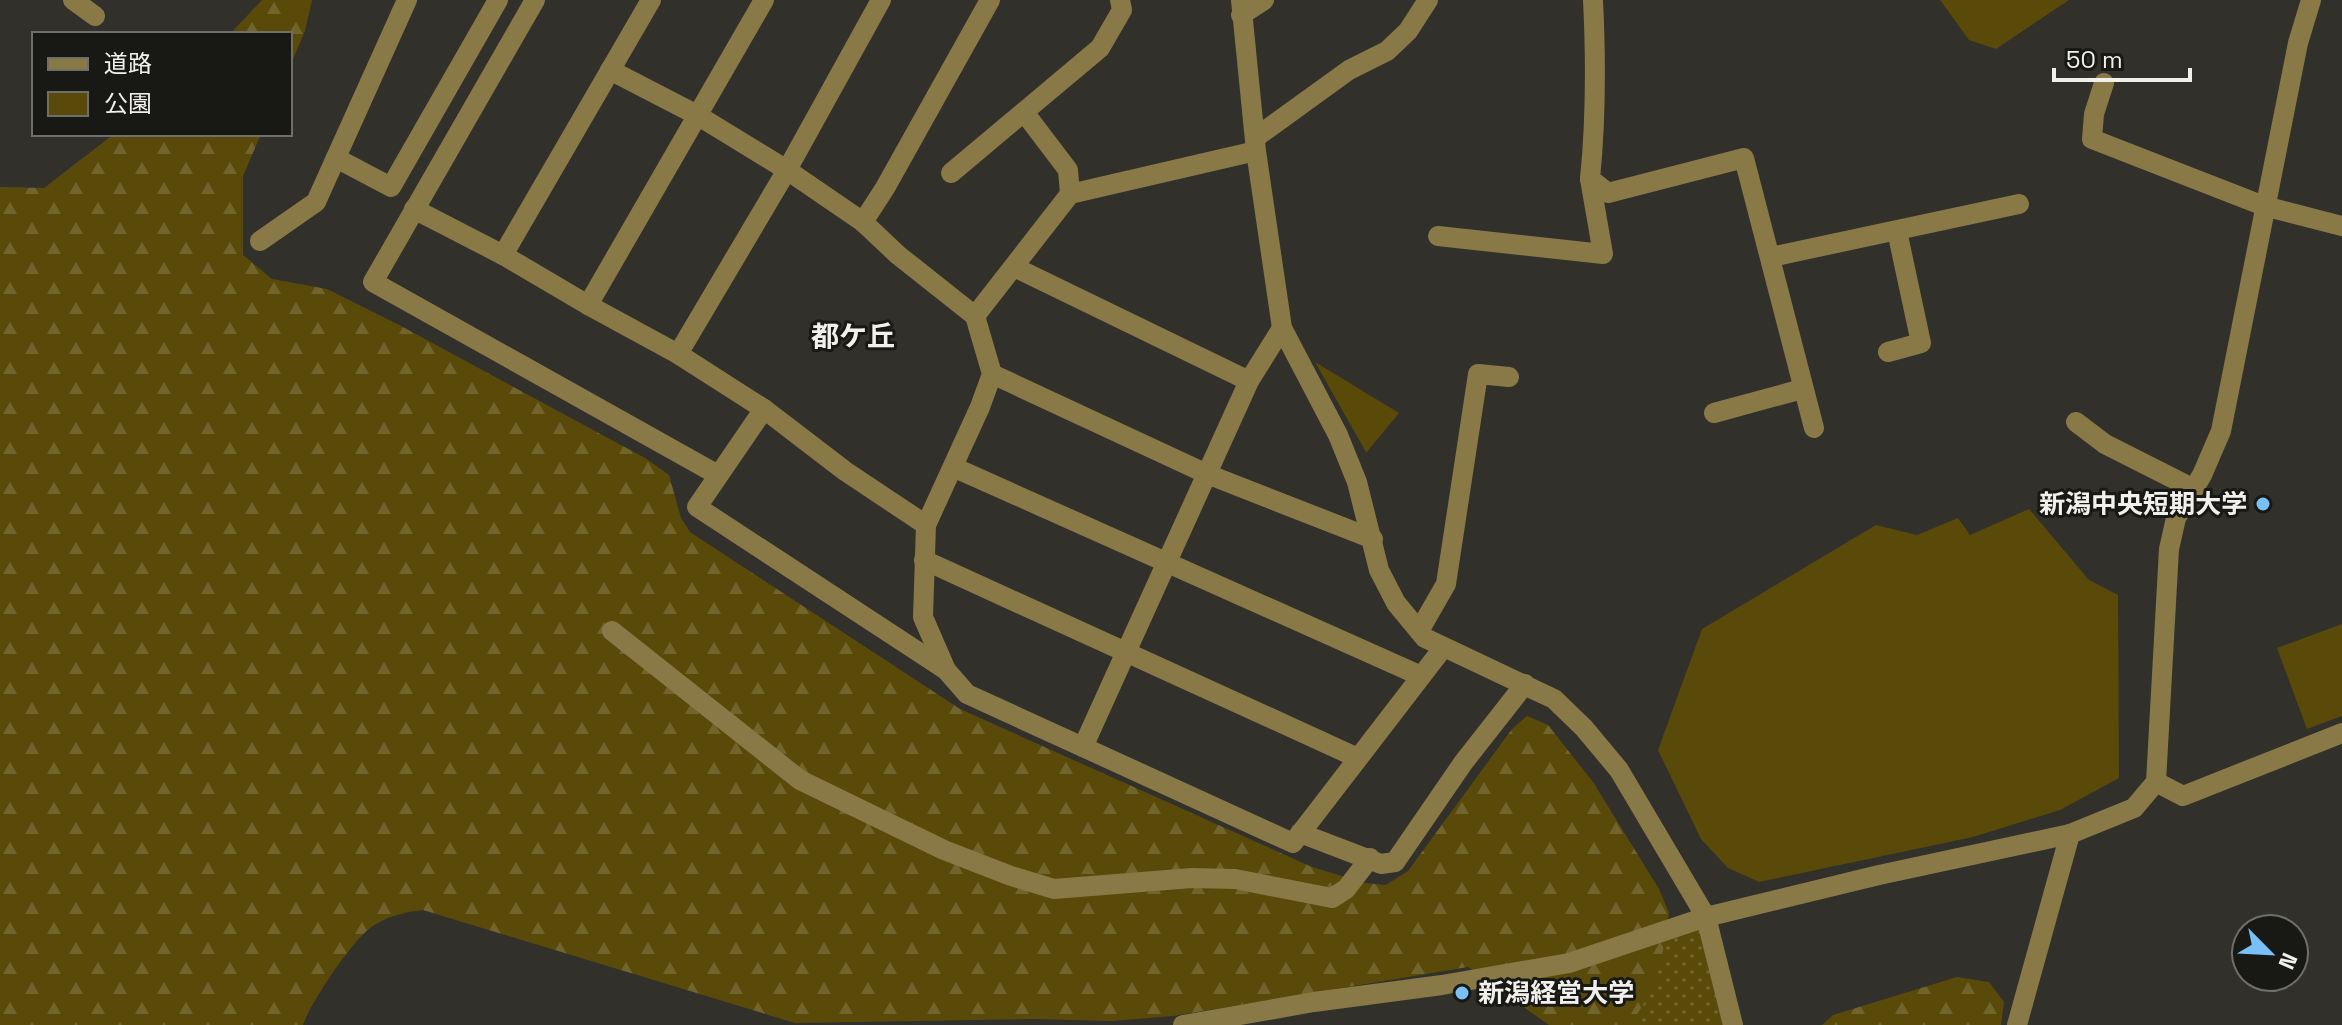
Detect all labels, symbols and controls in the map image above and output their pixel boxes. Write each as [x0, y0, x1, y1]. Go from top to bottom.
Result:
legend [32, 32, 292, 136]
scale bar [2054, 32, 2190, 82]
text: 50 m [2066, 44, 2123, 75]
text: 道路 [104, 48, 152, 79]
text: 公園 [104, 88, 152, 119]
district label: 都ケ丘 [811, 318, 895, 354]
place label: 新潟中央短期大学 [2039, 487, 2247, 521]
marker: 新潟中央短期大学 [2254, 495, 2272, 513]
north arrow [2230, 913, 2310, 993]
text: N [2272, 949, 2304, 974]
place label: 新潟経営大学 [1478, 976, 1634, 1010]
marker: 新潟経営大学 [1453, 984, 1471, 1002]

